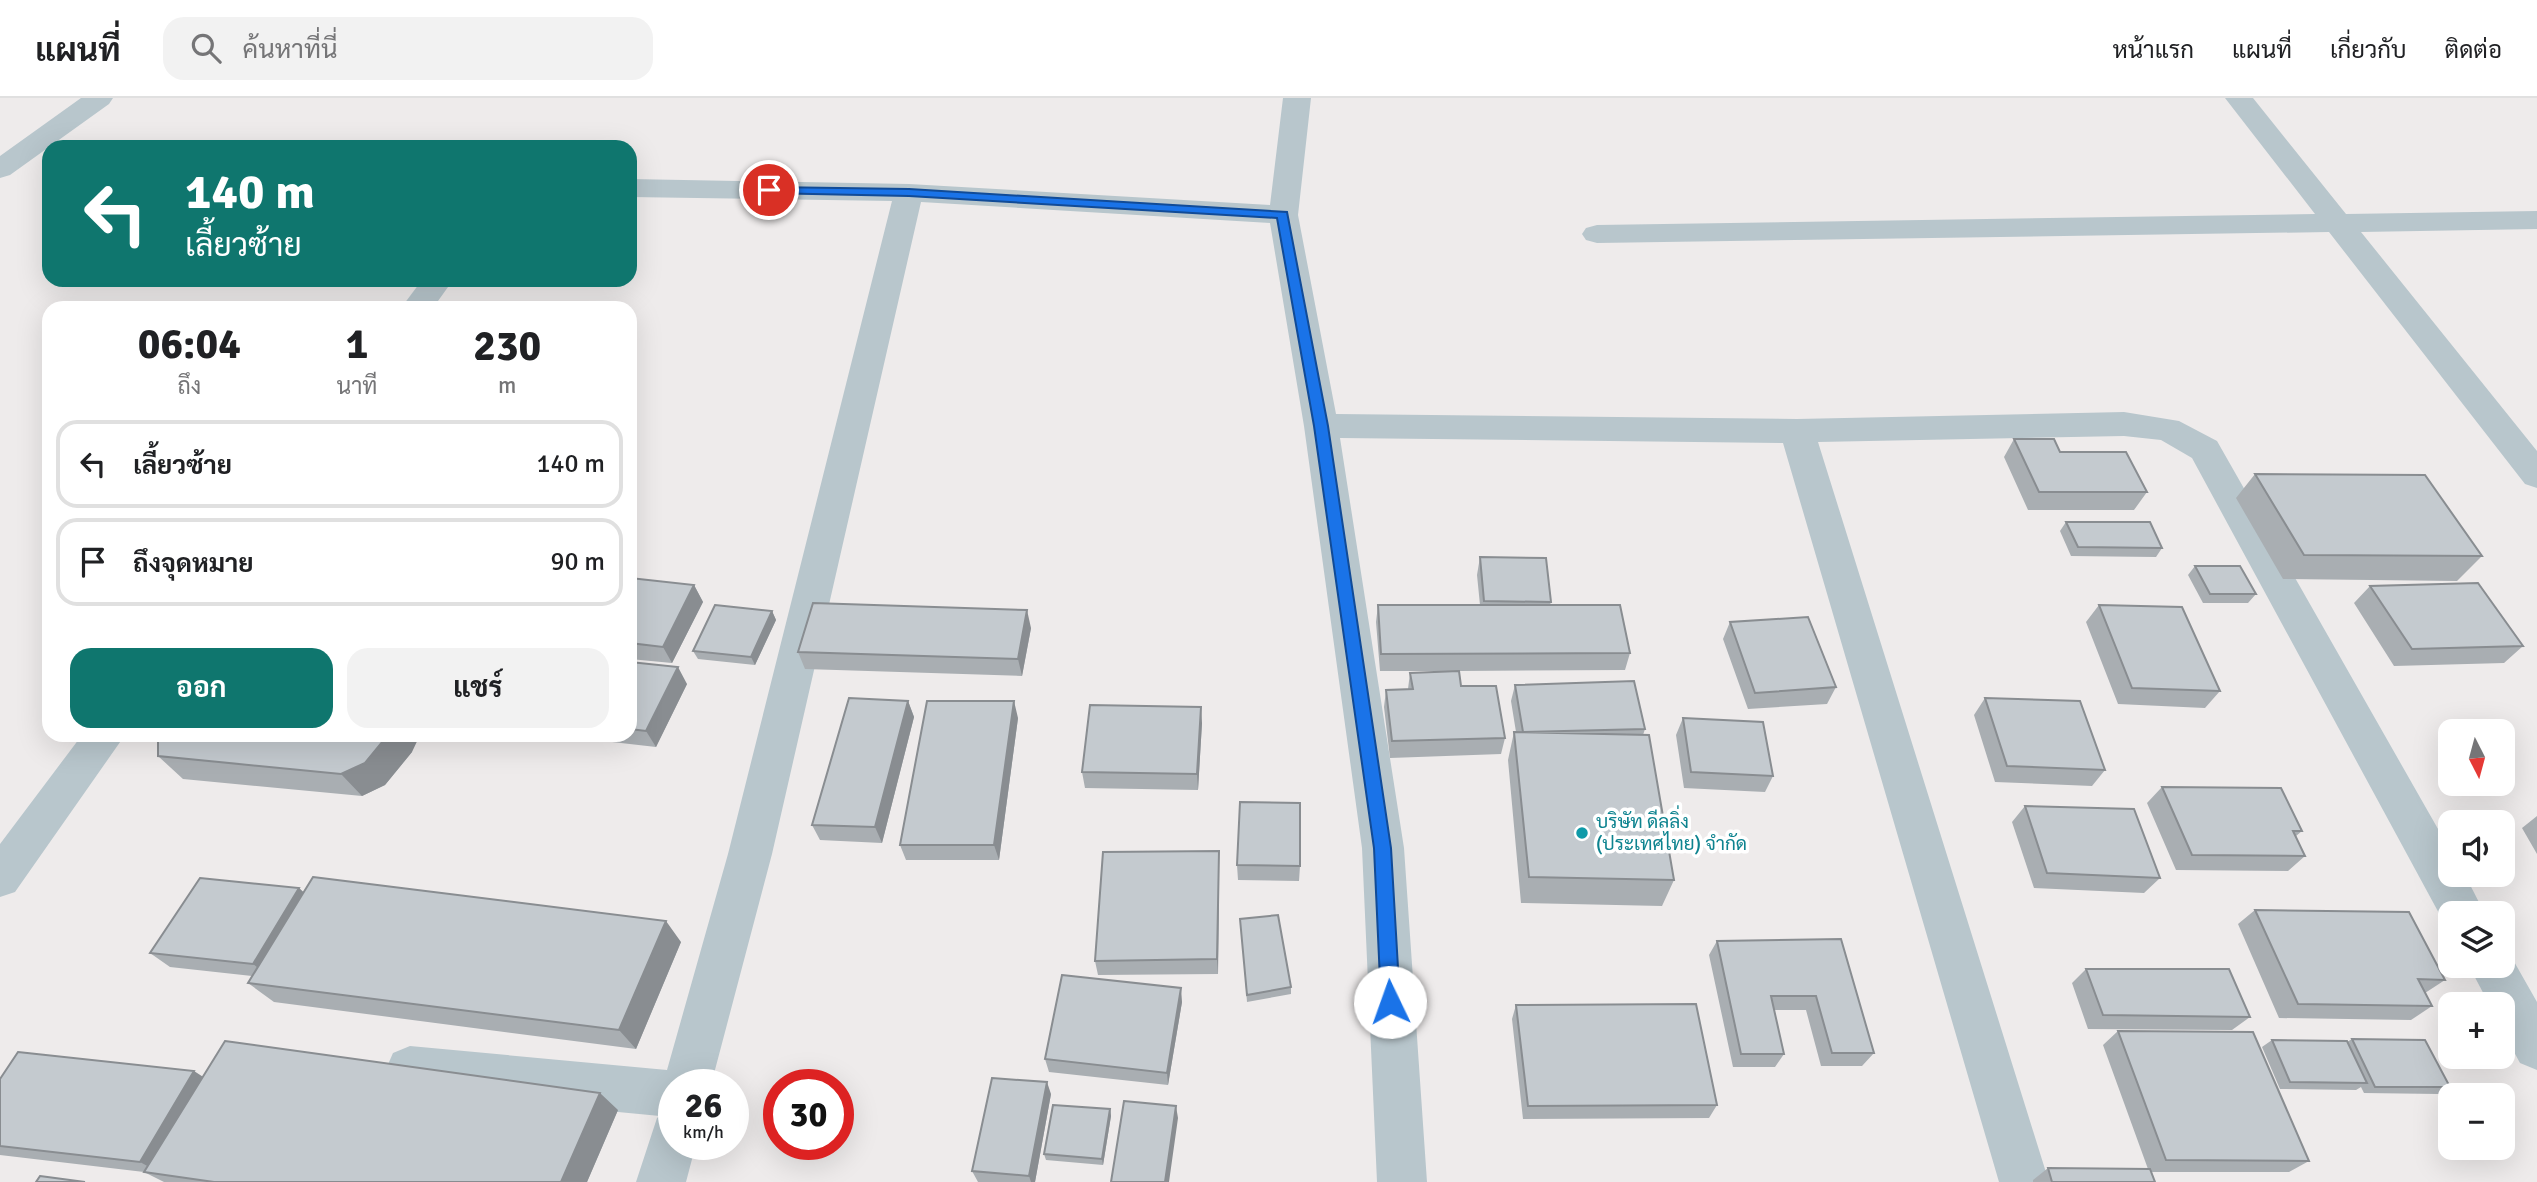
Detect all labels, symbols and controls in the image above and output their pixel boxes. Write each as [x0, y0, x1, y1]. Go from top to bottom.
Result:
search box [163, 17, 653, 80]
icon: search [187, 29, 225, 67]
text: แผนที่ [35, 30, 121, 71]
text: ค้นหาที่นี่ [243, 34, 338, 66]
text: หน้าแรก [2113, 35, 2194, 65]
text: แผนที่ [2232, 35, 2292, 65]
text: เกี่ยวกับ [2330, 35, 2407, 65]
text: ติดต่อ [2445, 35, 2502, 65]
pin [739, 160, 799, 220]
text: 140 m [185, 162, 315, 222]
icon: left [70, 168, 161, 259]
icon: arrive [750, 171, 788, 209]
text: เลี้ยวซ้าย [185, 226, 302, 265]
text: 06:04 [138, 319, 241, 370]
text: 1 [346, 319, 368, 370]
text: 230 [473, 321, 541, 372]
text: m [498, 371, 516, 400]
text: ถึง [177, 372, 201, 401]
text: นาที [337, 372, 377, 401]
icon: left [74, 445, 112, 483]
text: 140 m [536, 448, 605, 480]
text: เลี้ยวซ้าย [133, 450, 232, 482]
icon: arrive [74, 543, 112, 581]
text: 90 m [550, 546, 605, 578]
text: ถึงจุดหมาย [133, 548, 254, 580]
button: ออก [70, 648, 333, 728]
button: แชร์ [347, 648, 609, 728]
north arrow [2438, 719, 2515, 796]
map controls [2438, 719, 2515, 1160]
place label: บริษัท ดีลลิ่ง (ประเทศไทย) จำกัด [1596, 805, 1747, 856]
button: sound [2438, 810, 2515, 887]
marker: บริษัท ดีลลิ่ง (ประเทศไทย) จำกัด [1574, 825, 1590, 841]
button: layers [2438, 901, 2515, 978]
position arrow [1353, 965, 1427, 1039]
button: + [2438, 992, 2515, 1069]
speed limit sign: 30 [763, 1069, 854, 1160]
button: − [2438, 1083, 2515, 1160]
text: 26 [685, 1084, 722, 1127]
text: km/h [683, 1121, 724, 1143]

